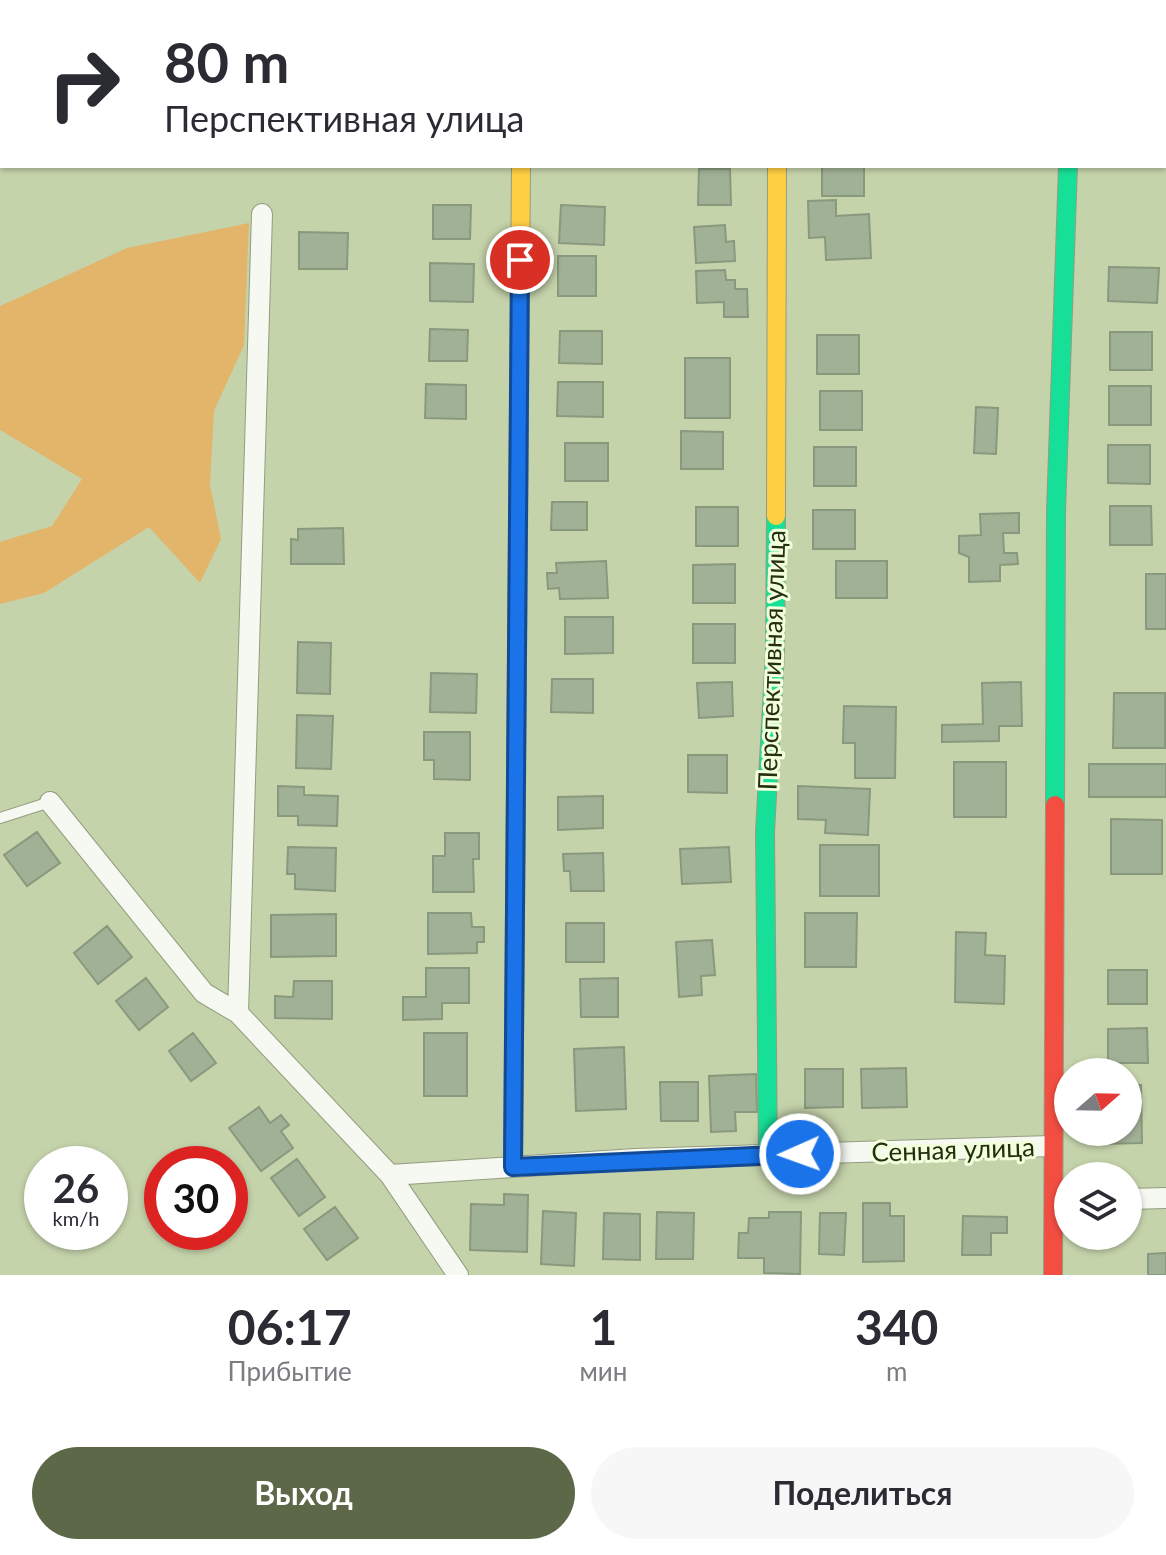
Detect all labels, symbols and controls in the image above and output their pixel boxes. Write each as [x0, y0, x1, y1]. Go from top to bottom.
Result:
text: 80 m [164, 28, 289, 95]
icon: right [32, 32, 136, 136]
text: Перспективная улица [164, 96, 524, 140]
pin [486, 226, 554, 294]
icon: arrive [498, 238, 542, 282]
street label: Перспективная улица [750, 529, 792, 791]
north arrow [1054, 1058, 1142, 1146]
map controls [1054, 1058, 1142, 1250]
position arrow [758, 1112, 842, 1196]
street label: Сенная улица [871, 1130, 1035, 1168]
speed limit sign: 30 [144, 1146, 248, 1250]
button: layers [1054, 1162, 1142, 1250]
text: 26 [53, 1164, 99, 1212]
text: km/h [53, 1206, 99, 1230]
text: 06:17 [228, 1298, 352, 1355]
text: 1 [589, 1298, 617, 1355]
text: 340 [855, 1298, 938, 1355]
text: Прибытие [228, 1355, 352, 1387]
text: мин [579, 1355, 627, 1387]
text: m [886, 1355, 907, 1387]
button: Выход [32, 1447, 575, 1539]
button: Поделиться [591, 1447, 1134, 1539]

